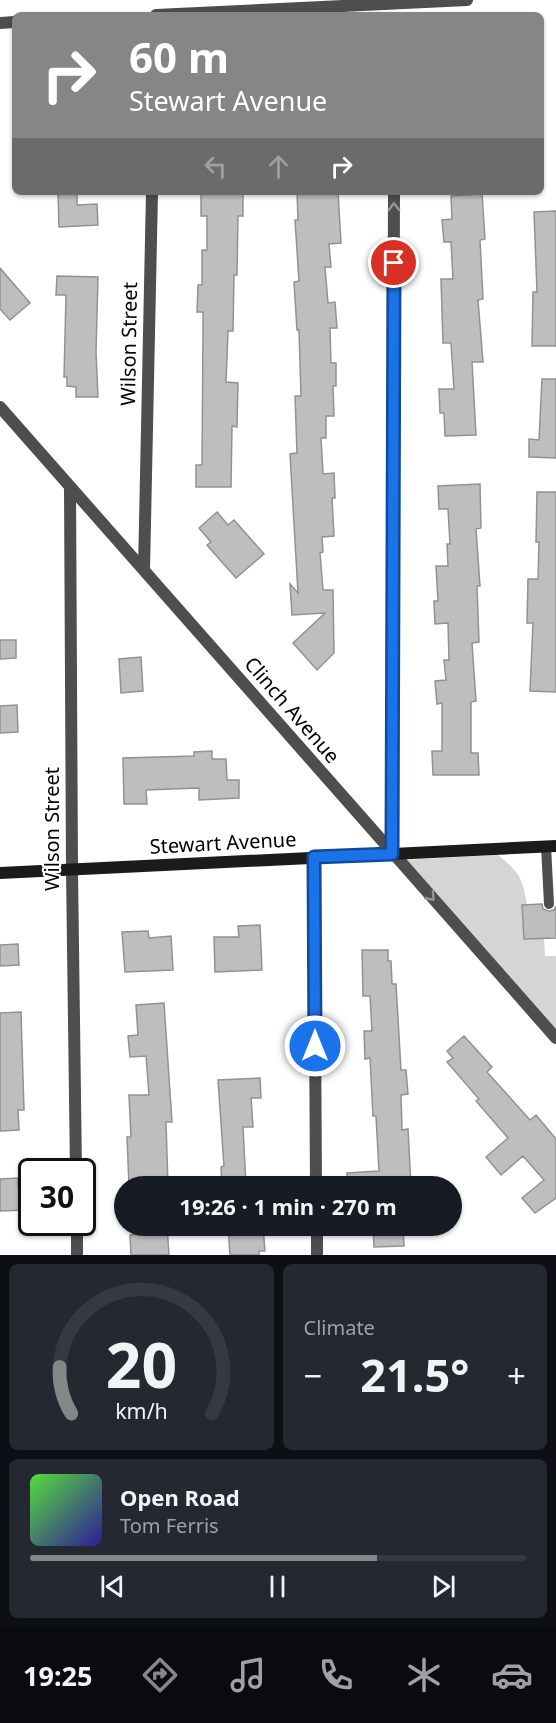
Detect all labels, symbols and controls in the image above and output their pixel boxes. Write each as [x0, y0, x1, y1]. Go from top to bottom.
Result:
text: 60 m [129, 28, 229, 85]
icon: right [30, 36, 108, 114]
text: Stewart Avenue [129, 82, 327, 119]
icon: left [199, 150, 232, 183]
icon: ahead [262, 150, 295, 183]
icon: right [325, 150, 358, 183]
one-way arrow [388, 203, 400, 212]
pin [368, 237, 419, 288]
icon: arrive [377, 246, 410, 279]
street label: Wilson Street [114, 282, 143, 406]
street label: Clinch Avenue [239, 651, 346, 769]
street label: Wilson Street [38, 767, 65, 891]
street label: Stewart Avenue [149, 825, 297, 860]
one-way arrow [424, 891, 435, 901]
position arrow [283, 1014, 347, 1078]
speed limit sign: 30 [18, 1158, 96, 1236]
text: 19:26 · 1 min · 270 m [179, 1191, 397, 1221]
text: Climate [304, 1314, 375, 1341]
text: 20 [106, 1321, 177, 1406]
text: 21.5° [360, 1344, 469, 1405]
text: − [304, 1353, 322, 1398]
text: + [507, 1353, 526, 1398]
text: km/h [115, 1396, 168, 1425]
text: Open Road [120, 1482, 240, 1512]
text: Tom Ferris [120, 1512, 219, 1539]
icon: previous [96, 1570, 129, 1603]
icon: pause [261, 1570, 294, 1603]
icon: next [427, 1570, 460, 1603]
icon: directions [139, 1654, 181, 1696]
icon: music [227, 1654, 269, 1696]
icon: phone [315, 1654, 357, 1696]
icon: climate [403, 1654, 445, 1696]
icon: car [491, 1654, 533, 1696]
text: 19:25 [23, 1657, 92, 1694]

